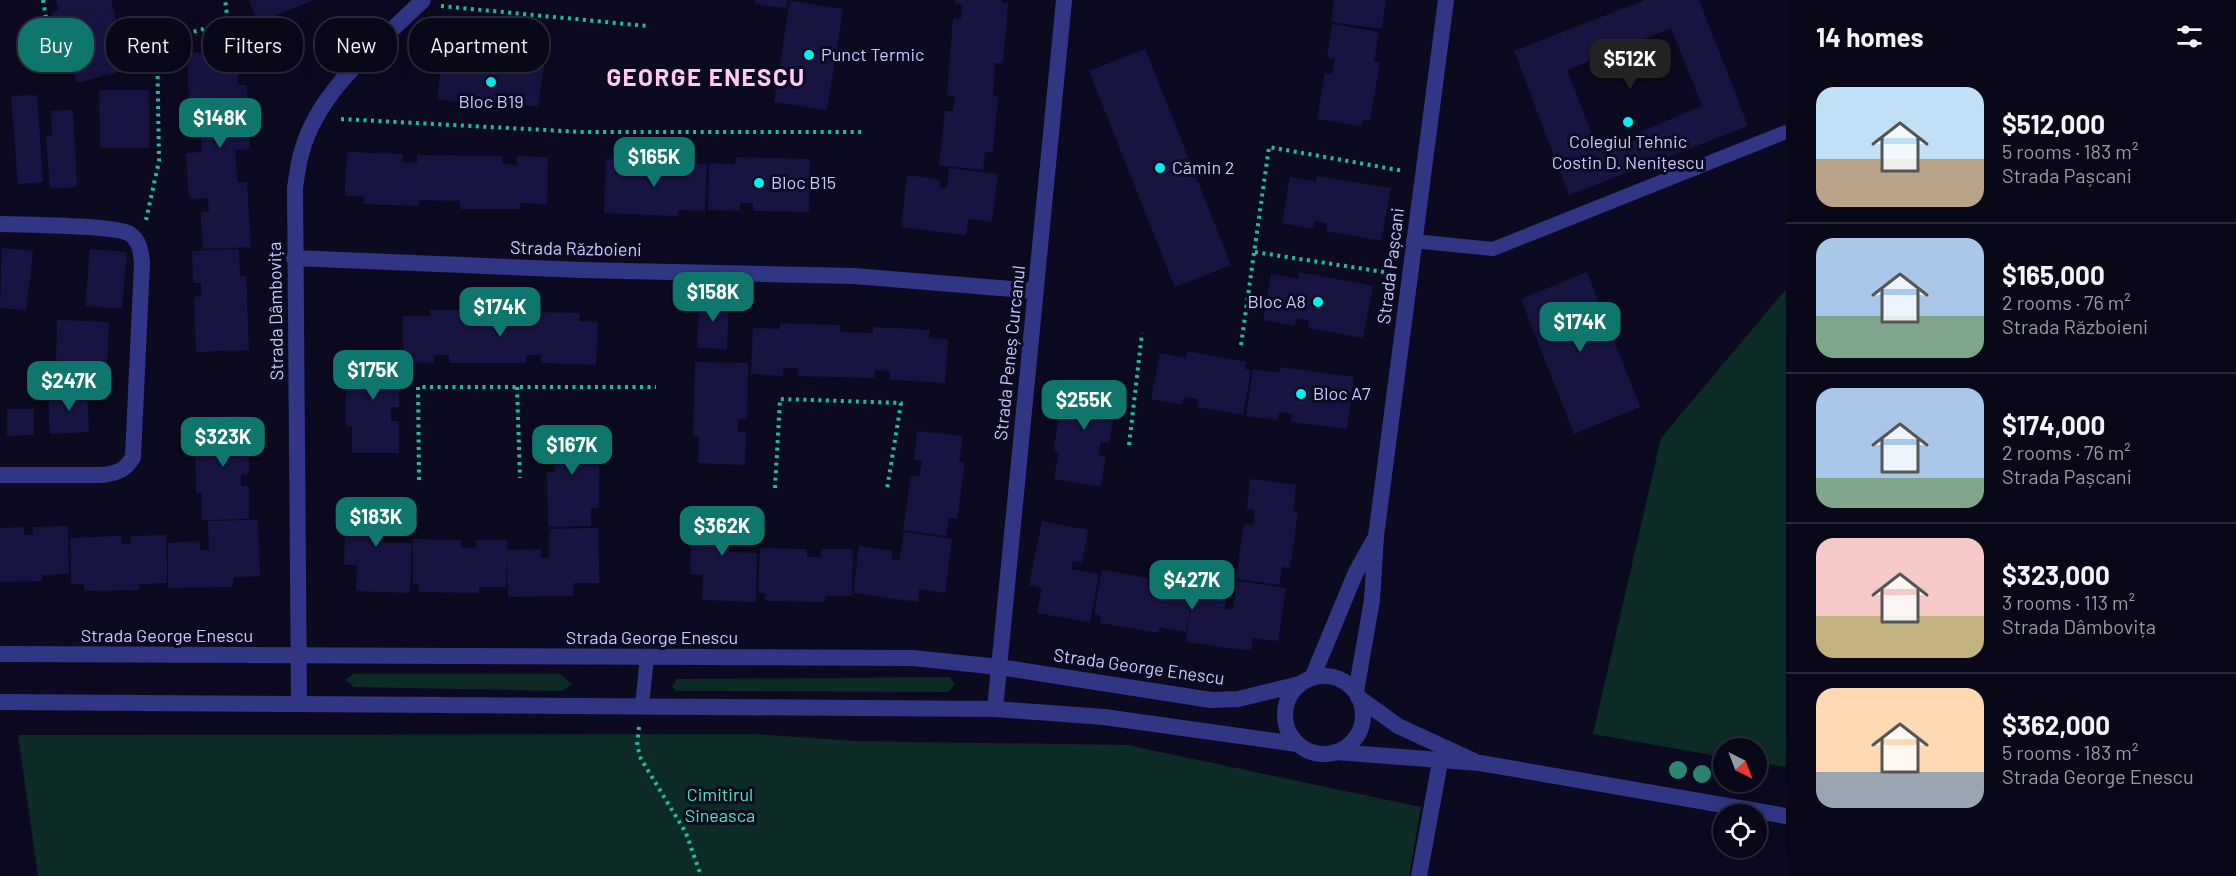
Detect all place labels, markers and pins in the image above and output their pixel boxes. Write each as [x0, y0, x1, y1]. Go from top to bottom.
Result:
pin: $512K [1588, 39, 1672, 90]
place label: Punct Termic [821, 43, 924, 65]
marker: Punct Termic [802, 48, 816, 62]
marker: Bloc B19 [484, 75, 498, 89]
place label: Bloc B19 [458, 90, 524, 112]
pin: $148K [178, 98, 262, 149]
marker: Colegiul Tehnic Costin D. Nenițescu [1621, 115, 1635, 129]
place label: Colegiul Tehnic Costin D. Nenițescu [1552, 130, 1704, 173]
pin: $165K [612, 137, 696, 188]
place label: Cămin 2 [1172, 156, 1234, 178]
marker: Cămin 2 [1153, 161, 1167, 175]
place label: Bloc B15 [771, 171, 836, 193]
marker: Bloc B15 [752, 176, 766, 190]
pin: $158K [671, 272, 755, 323]
pin: $174K [458, 287, 542, 338]
place label: Bloc A8 [1248, 290, 1306, 312]
marker: Bloc A8 [1311, 295, 1325, 309]
pin: $174K [1538, 302, 1622, 353]
pin: $175K [331, 350, 415, 401]
pin: $247K [27, 361, 111, 412]
pin: $255K [1042, 380, 1126, 431]
place label: Bloc A7 [1313, 382, 1371, 404]
marker: Bloc A7 [1294, 387, 1308, 401]
pin: $323K [181, 417, 265, 468]
pin: $167K [530, 425, 614, 476]
pin: $183K [334, 497, 418, 548]
pin: $362K [680, 506, 764, 557]
pin: $427K [1150, 560, 1234, 611]

